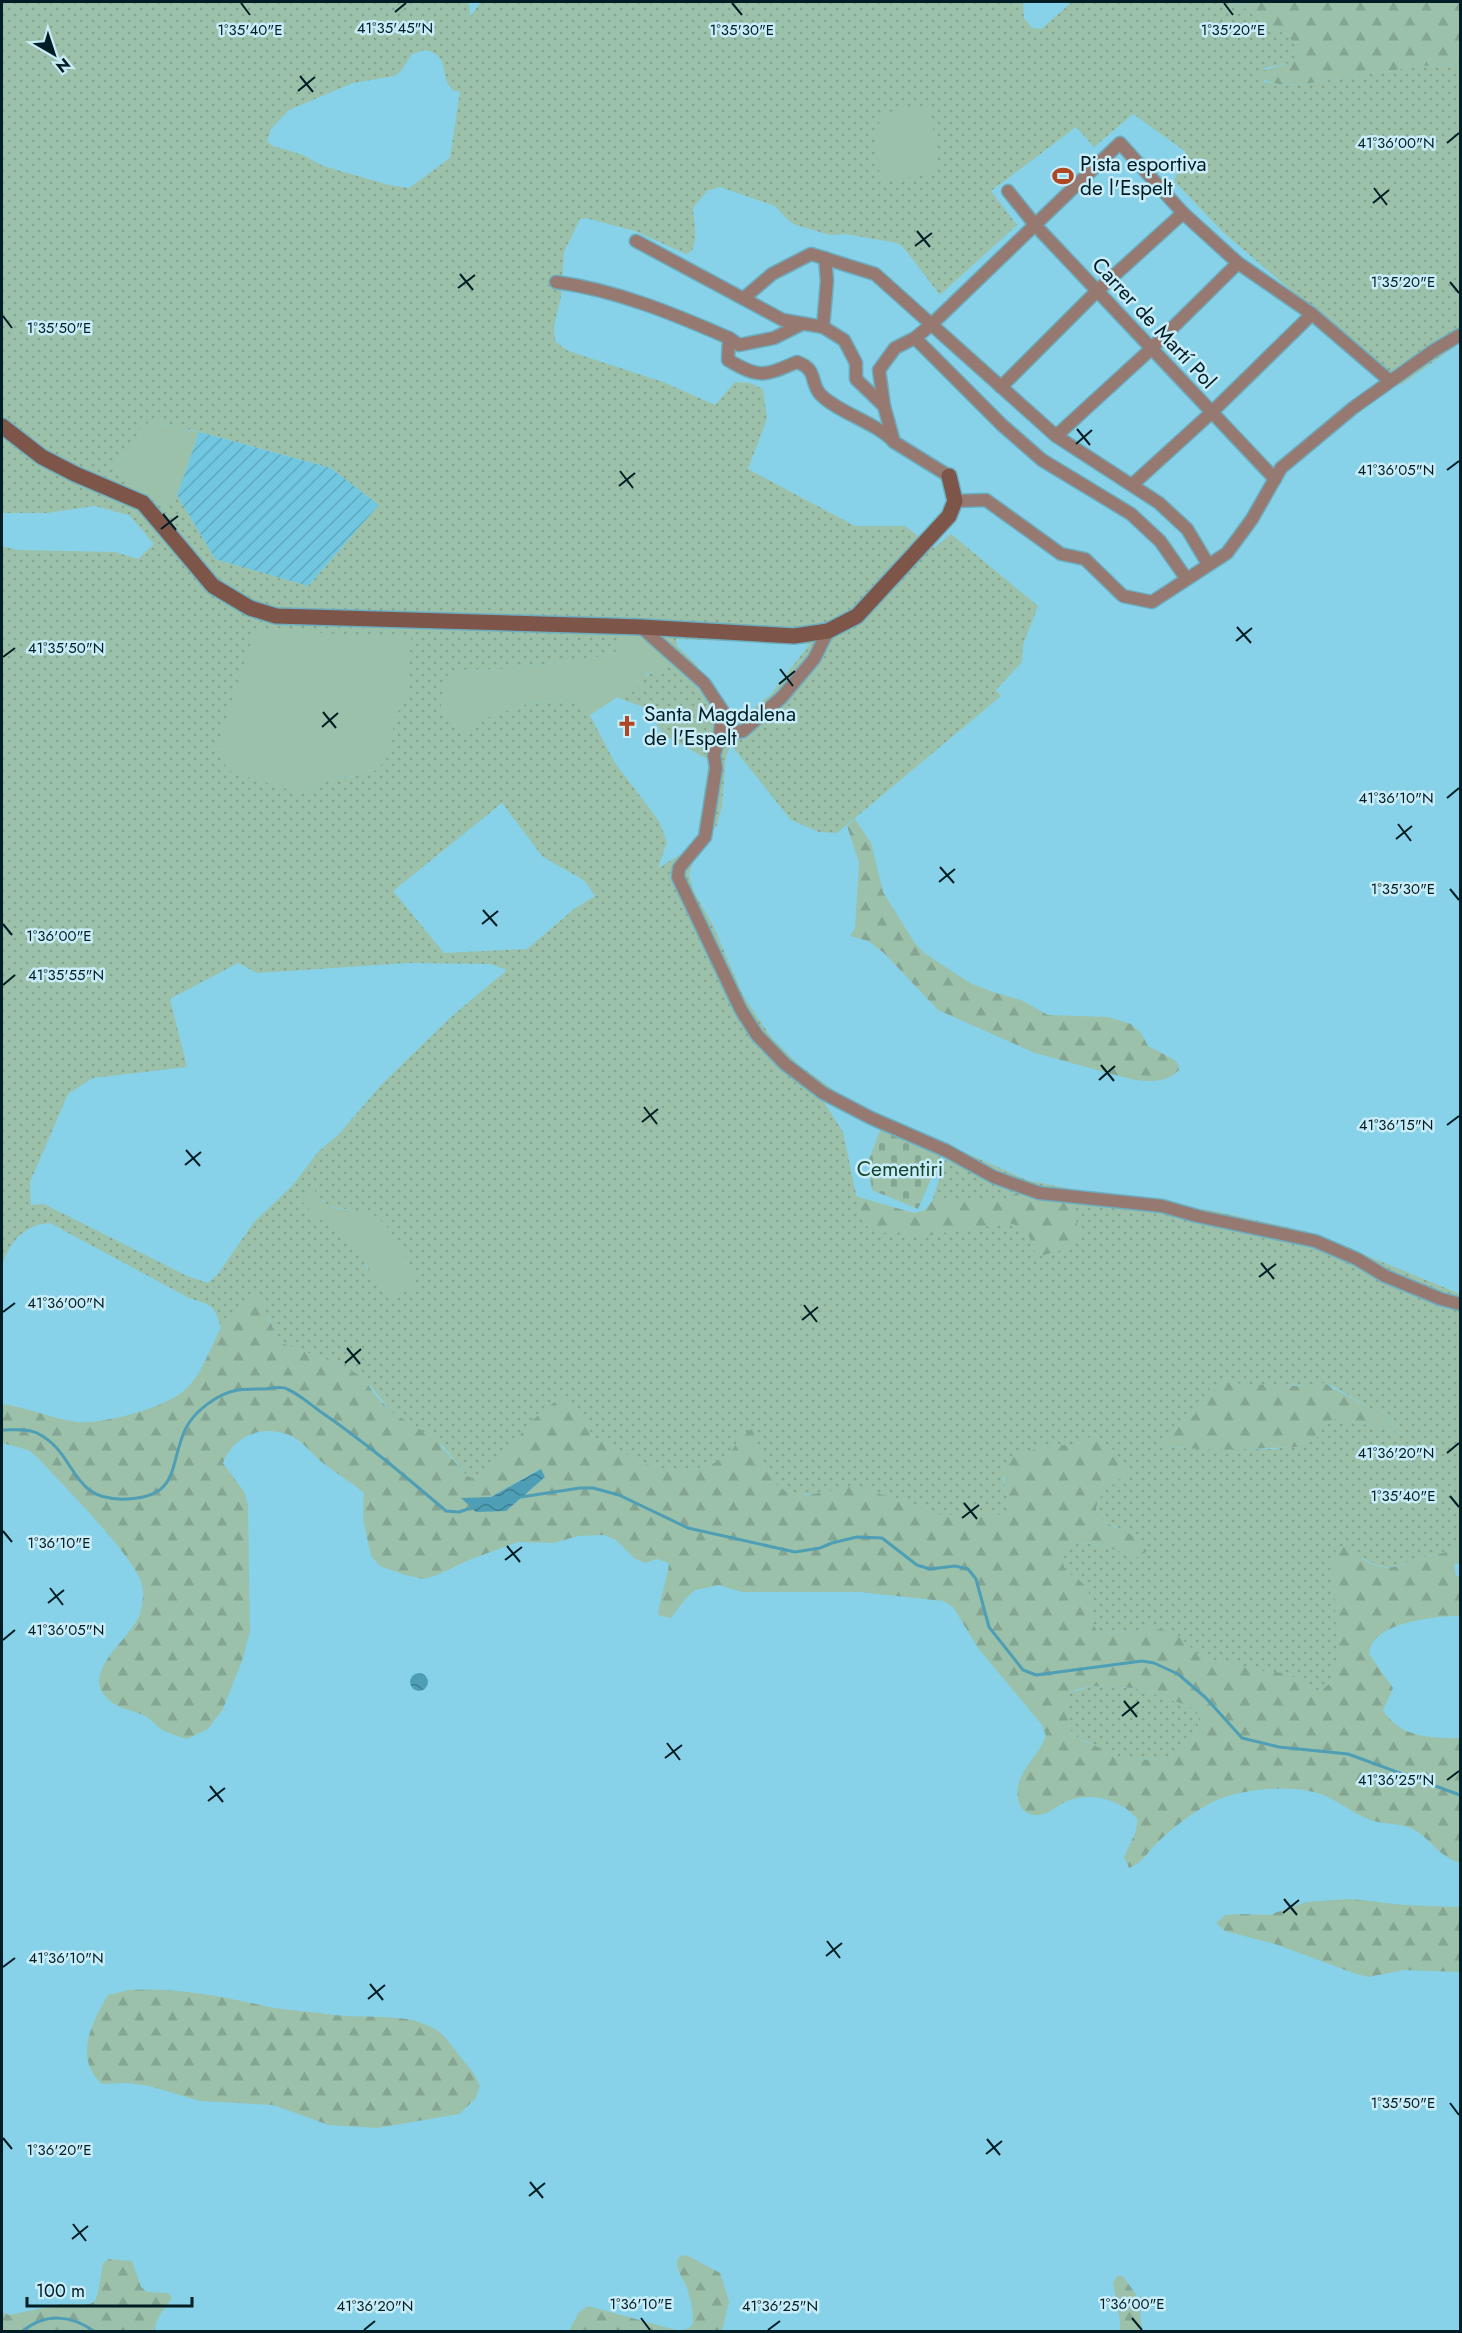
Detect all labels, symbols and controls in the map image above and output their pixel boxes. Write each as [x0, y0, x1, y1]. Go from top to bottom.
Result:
text: 41°35'45"N [357, 17, 433, 39]
text: 1°35'40"E [218, 19, 282, 41]
text: 1°35'30"E [710, 19, 774, 41]
text: 1°35'20"E [1201, 19, 1265, 41]
north arrow [24, 24, 84, 84]
text: N [51, 52, 75, 78]
text: 41°36'00"N [1357, 132, 1435, 154]
place label: Pista esportiva de l'Espelt [1080, 149, 1207, 203]
sports icon: Pista esportiva de l'Espelt [1051, 164, 1075, 188]
street label: Carrer de Martí Pol [1085, 251, 1223, 395]
text: 1°35'20"E [1371, 271, 1435, 293]
text: 1°35'50"E [27, 317, 91, 339]
text: 41°36'05"N [1358, 459, 1434, 481]
text: 41°35'50"N [28, 637, 104, 659]
place label: Santa Magdalena de l'Espelt [644, 699, 796, 753]
church icon: Santa Magdalena de l'Espelt [615, 714, 639, 738]
text: 41°36'10"N [1358, 787, 1434, 809]
text: 1°35'30"E [1371, 878, 1435, 900]
text: 1°36'00"E [26, 925, 92, 947]
text: 41°35'55"N [28, 964, 104, 986]
text: 41°36'15"N [1359, 1114, 1433, 1136]
park label: Cementiri [857, 1154, 943, 1184]
text: 41°36'00"N [27, 1292, 105, 1314]
text: 41°36'20"N [1358, 1442, 1434, 1464]
text: 1°35'40"E [1371, 1485, 1435, 1507]
text: 1°36'10"E [27, 1532, 91, 1554]
text: 41°36'05"N [28, 1619, 104, 1641]
text: 41°36'25"N [1358, 1769, 1434, 1791]
text: 41°36'10"N [28, 1947, 104, 1969]
text: 1°35'50"E [1371, 2092, 1435, 2114]
text: 1°36'20"E [27, 2139, 91, 2161]
scale bar [27, 2270, 192, 2308]
text: 100 m [36, 2278, 85, 2304]
text: 1°36'10"E [609, 2293, 673, 2315]
text: 1°36'00"E [1099, 2293, 1165, 2315]
text: 41°36'20"N [337, 2295, 413, 2317]
text: 41°36'25"N [742, 2295, 818, 2317]

